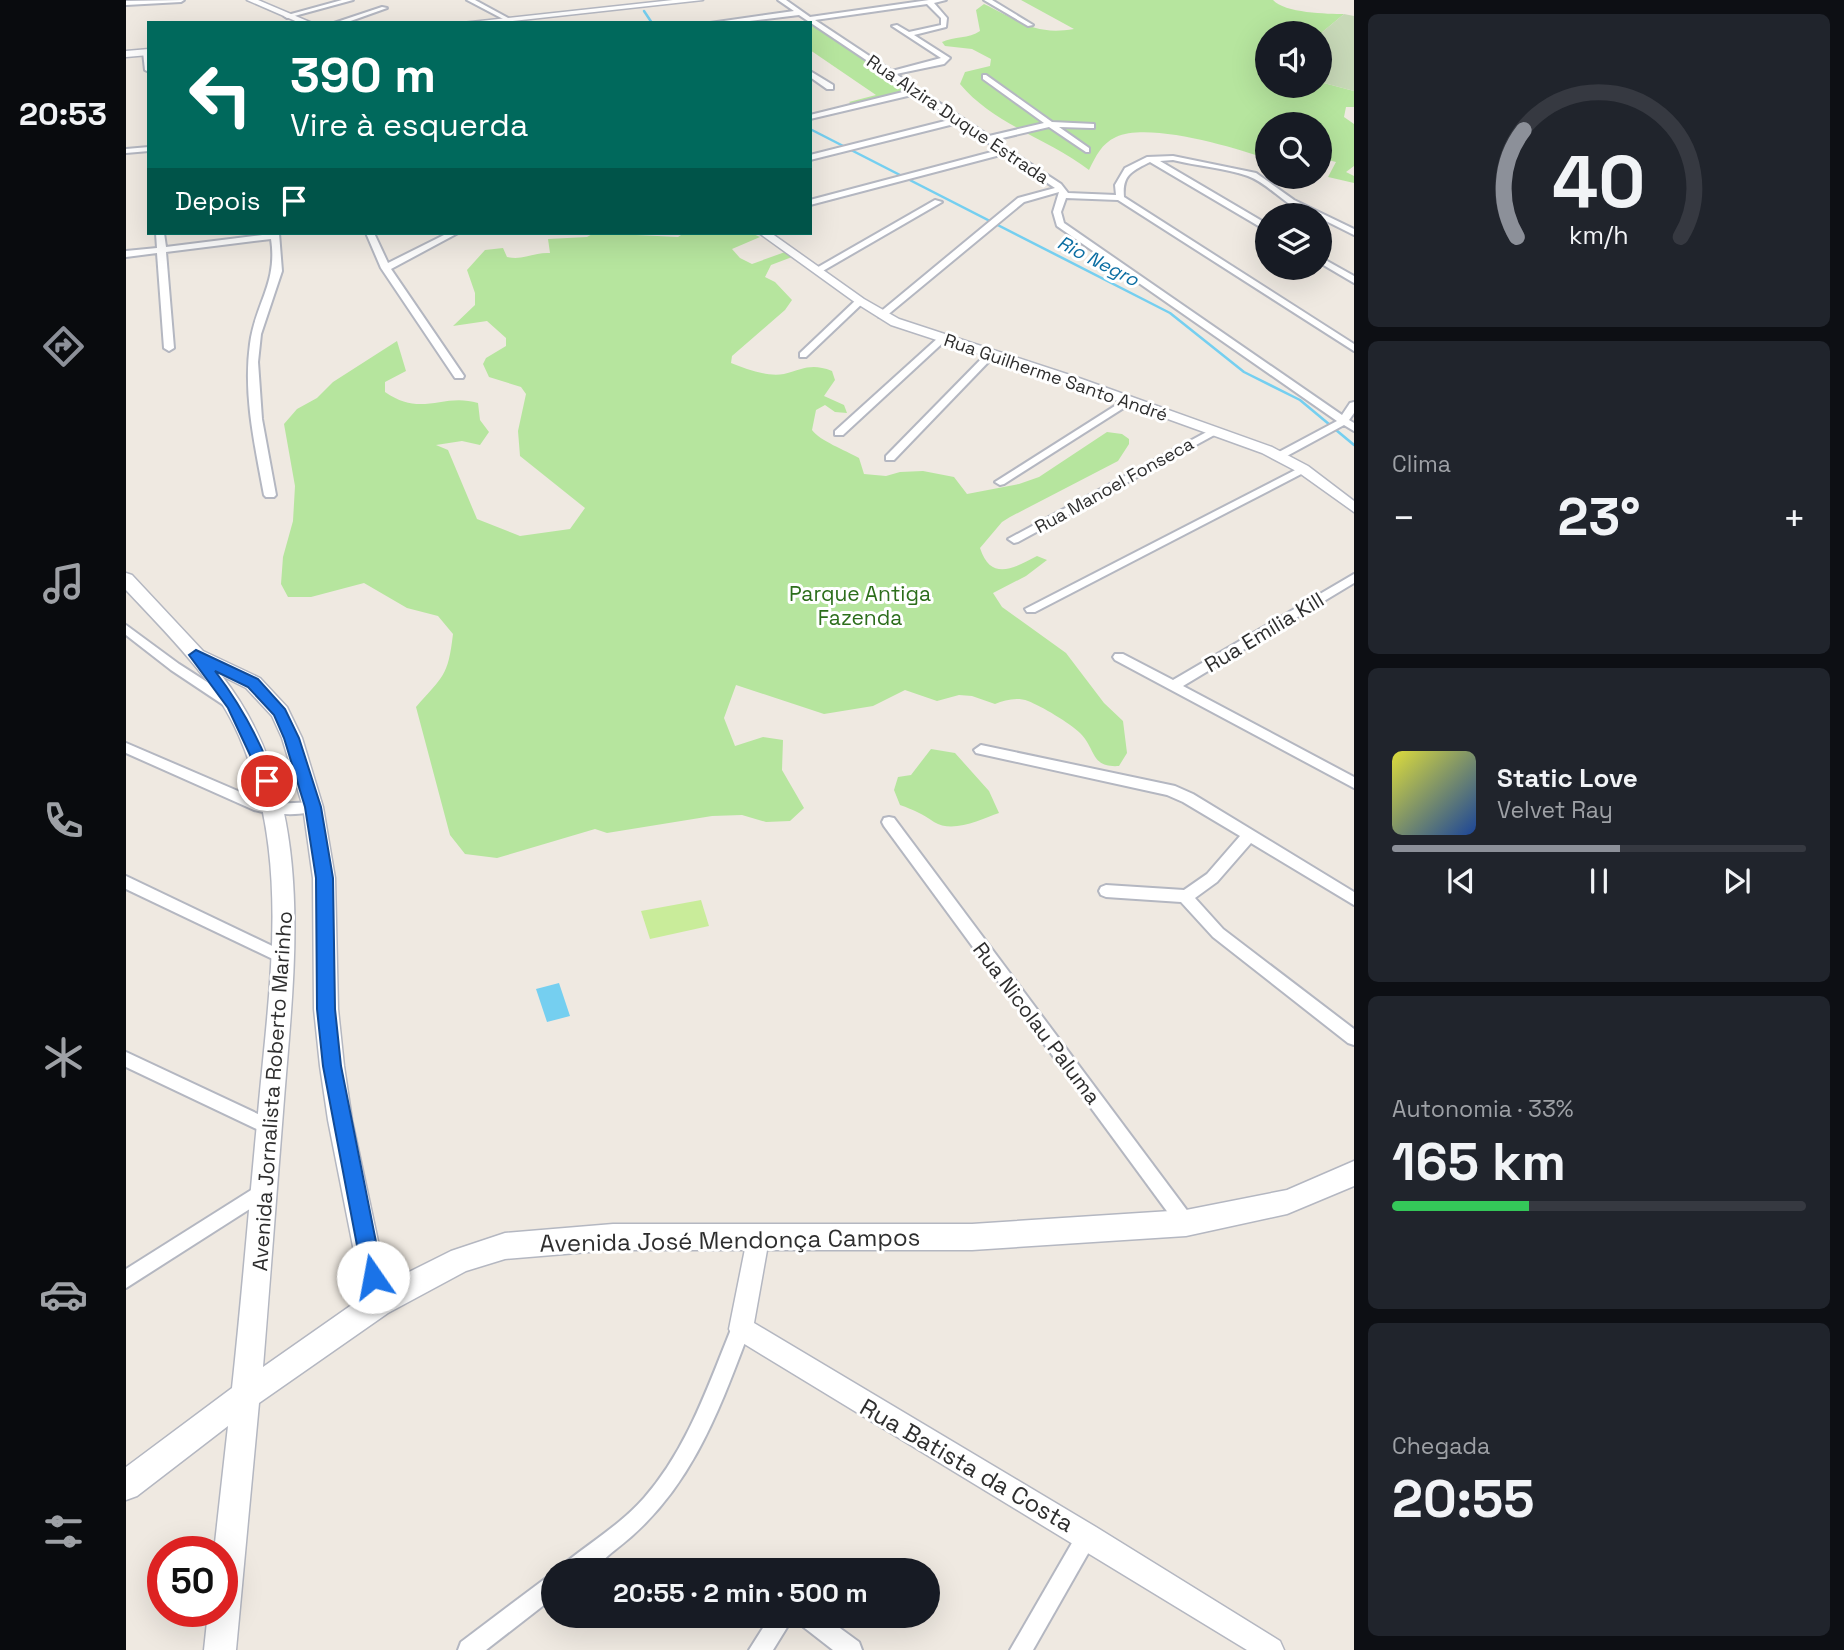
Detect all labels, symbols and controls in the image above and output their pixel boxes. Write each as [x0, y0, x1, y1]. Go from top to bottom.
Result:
map controls [1255, 21, 1332, 280]
button: sound [1255, 21, 1332, 98]
text: 390 m [290, 44, 436, 106]
icon: left [175, 49, 266, 140]
street label: Rua Alzira Duque Estrada [862, 49, 1054, 189]
text: 20:53 [19, 94, 107, 134]
text: Vire à esquerda [290, 105, 528, 145]
button: search [1255, 112, 1332, 189]
text: 40 [1552, 135, 1646, 228]
icon: arrive [275, 182, 313, 220]
text: Depois [175, 184, 261, 218]
button: layers [1255, 203, 1332, 280]
text: km/h [1569, 218, 1629, 250]
water label: Rio Negro [1053, 230, 1144, 293]
icon: directions [39, 322, 88, 371]
street label: Rua Guilherme Santo André [941, 328, 1171, 426]
street label: Rua Manoel Fonseca [1031, 432, 1197, 538]
text: Clima [1392, 449, 1451, 479]
text: 23° [1558, 484, 1641, 550]
text: − [1392, 494, 1416, 542]
text: + [1782, 494, 1806, 542]
icon: music [39, 559, 88, 608]
park label: Parque Antiga Fazenda [789, 580, 931, 631]
street label: Rua Emília Kill [1199, 586, 1329, 678]
pin [237, 751, 297, 811]
text: Static Love [1497, 761, 1638, 795]
icon: arrive [248, 762, 286, 800]
text: Velvet Ray [1497, 795, 1613, 825]
icon: phone [39, 796, 88, 845]
icon: previous [1442, 862, 1480, 900]
icon: pause [1580, 862, 1618, 900]
icon: next [1718, 862, 1756, 900]
street label: Avenida Jornalista Roberto Marinho [246, 910, 298, 1272]
street label: Rua Nicolau Paluma [967, 937, 1107, 1109]
icon: climate [39, 1033, 88, 1082]
text: Autonomia · 33% [1392, 1094, 1574, 1124]
text: 165 km [1392, 1129, 1566, 1195]
street label: Avenida José Mendonça Campos [539, 1221, 921, 1259]
position arrow [336, 1240, 410, 1314]
icon: car [39, 1270, 88, 1319]
street label: Rua Batista da Costa [855, 1391, 1080, 1539]
text: Chegada [1392, 1431, 1490, 1461]
text: 20:55 [1392, 1466, 1534, 1532]
icon: filters [39, 1507, 88, 1556]
speed limit sign: 50 [147, 1536, 238, 1627]
text: 20:55 · 2 min · 500 m [613, 1576, 868, 1610]

